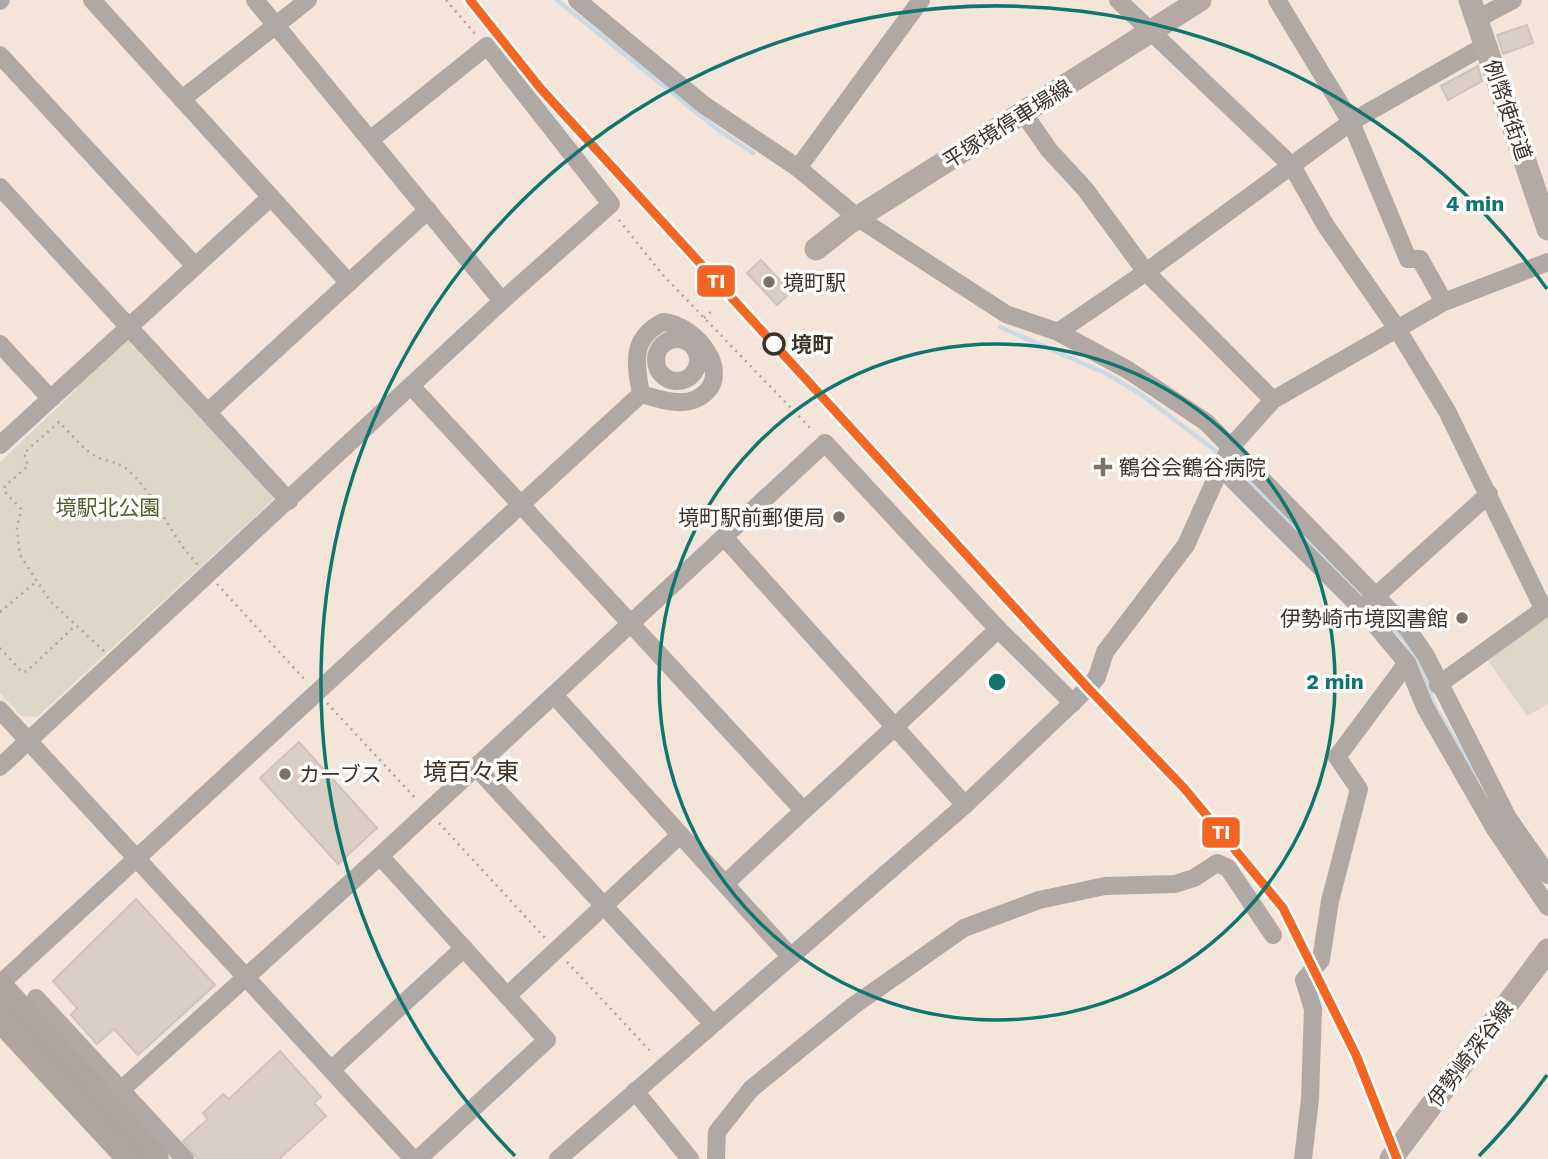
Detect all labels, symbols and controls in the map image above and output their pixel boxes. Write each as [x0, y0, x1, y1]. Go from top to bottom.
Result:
street label: 例幣使街道 [1479, 56, 1537, 164]
street label: 平塚境停車場線 [938, 74, 1076, 174]
text: 4 min [1446, 191, 1504, 216]
line badge: TI [696, 264, 736, 298]
text: TI [707, 270, 725, 293]
place label: 境町駅 [783, 270, 846, 295]
marker: 境町駅 [761, 274, 777, 290]
place label: 境町 [791, 332, 833, 357]
marker: 境町 [763, 333, 785, 355]
place label: 鶴谷会鶴谷病院 [1119, 455, 1266, 480]
marker: 鶴谷会鶴谷病院 [1093, 457, 1113, 477]
park label: 境駅北公園 [56, 495, 161, 520]
place label: 境町駅前郵便局 [678, 505, 825, 530]
marker: 境町駅前郵便局 [831, 509, 847, 525]
place label: 伊勢崎市境図書館 [1280, 606, 1448, 631]
marker: 伊勢崎市境図書館 [1454, 610, 1470, 626]
text: 2 min [1306, 669, 1364, 694]
centre of rings [985, 670, 1009, 694]
district label: 境百々東 [423, 758, 519, 786]
place label: カーブス [299, 762, 382, 787]
marker: カーブス [277, 766, 293, 782]
line badge: TI [1201, 816, 1241, 849]
text: TI [1212, 821, 1230, 844]
street label: 伊勢崎深谷線 [1422, 996, 1518, 1112]

